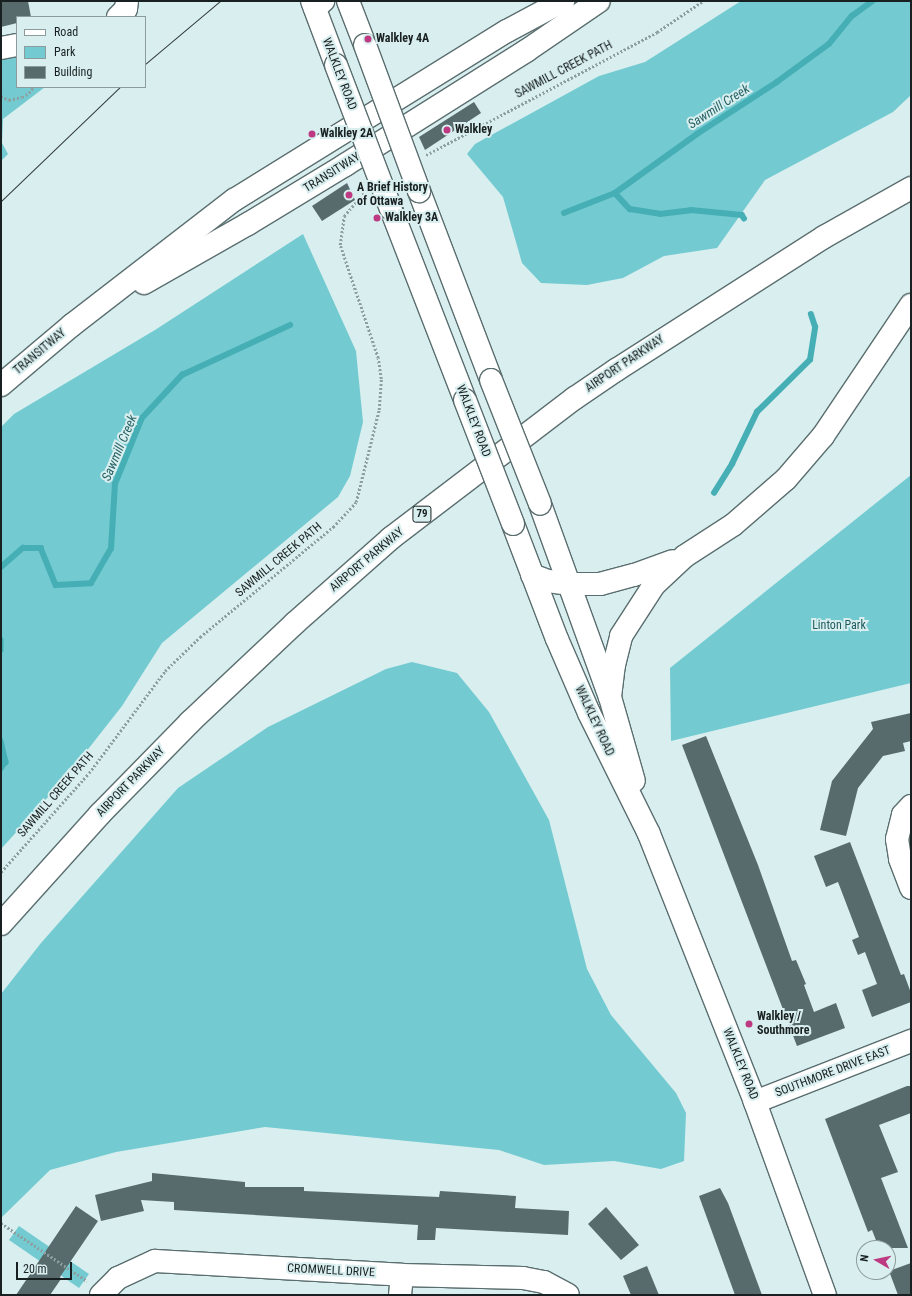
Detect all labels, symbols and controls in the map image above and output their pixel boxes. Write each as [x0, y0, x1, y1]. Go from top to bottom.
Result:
legend [16, 16, 146, 88]
text: Road [54, 25, 78, 39]
place label: Walkley 4A [376, 32, 429, 46]
marker: Walkley 4A [363, 34, 373, 44]
street label: WALKLEY ROAD [319, 36, 359, 112]
street label: SAWMILL CREEK PATH [513, 38, 615, 102]
text: Park [54, 45, 75, 59]
text: Building [54, 65, 92, 79]
water label: Sawmill Creek [685, 81, 753, 133]
place label: Walkley [455, 123, 492, 137]
marker: Walkley [442, 125, 452, 135]
place label: Walkley 2A [320, 127, 373, 141]
marker: Walkley 2A [307, 129, 317, 139]
street label: TRANSITWAY [301, 150, 363, 196]
place label: A Brief History of Ottawa [357, 181, 428, 209]
marker: A Brief History of Ottawa [344, 190, 354, 200]
place label: Walkley 3A [385, 211, 438, 225]
marker: Walkley 3A [372, 213, 382, 223]
street label: TRANSITWAY [11, 326, 69, 378]
street label: AIRPORT PARKWAY [583, 332, 667, 396]
street label: WALKLEY ROAD [453, 383, 493, 459]
water label: Sawmill Creek [99, 413, 141, 483]
road number: 79 [412, 505, 432, 523]
street label: SAWMILL CREEK PATH [233, 520, 325, 600]
street label: AIRPORT PARKWAY [327, 525, 407, 595]
park label: Linton Park [812, 619, 866, 633]
street label: WALKLEY ROAD [571, 684, 617, 758]
street label: AIRPORT PARKWAY [94, 744, 168, 820]
street label: SAWMILL CREEK PATH [15, 749, 97, 841]
place label: Walkley / Southmore [757, 1010, 809, 1038]
marker: Walkley / Southmore [744, 1019, 754, 1029]
street label: WALKLEY ROAD [719, 1026, 761, 1102]
street label: SOUTHMORE DRIVE EAST [773, 1043, 893, 1101]
north arrow [856, 1240, 896, 1280]
scale bar [18, 1254, 74, 1280]
text: N [858, 1254, 872, 1263]
text: 20 m [23, 1262, 47, 1276]
street label: CROMWELL DRIVE [287, 1262, 375, 1280]

